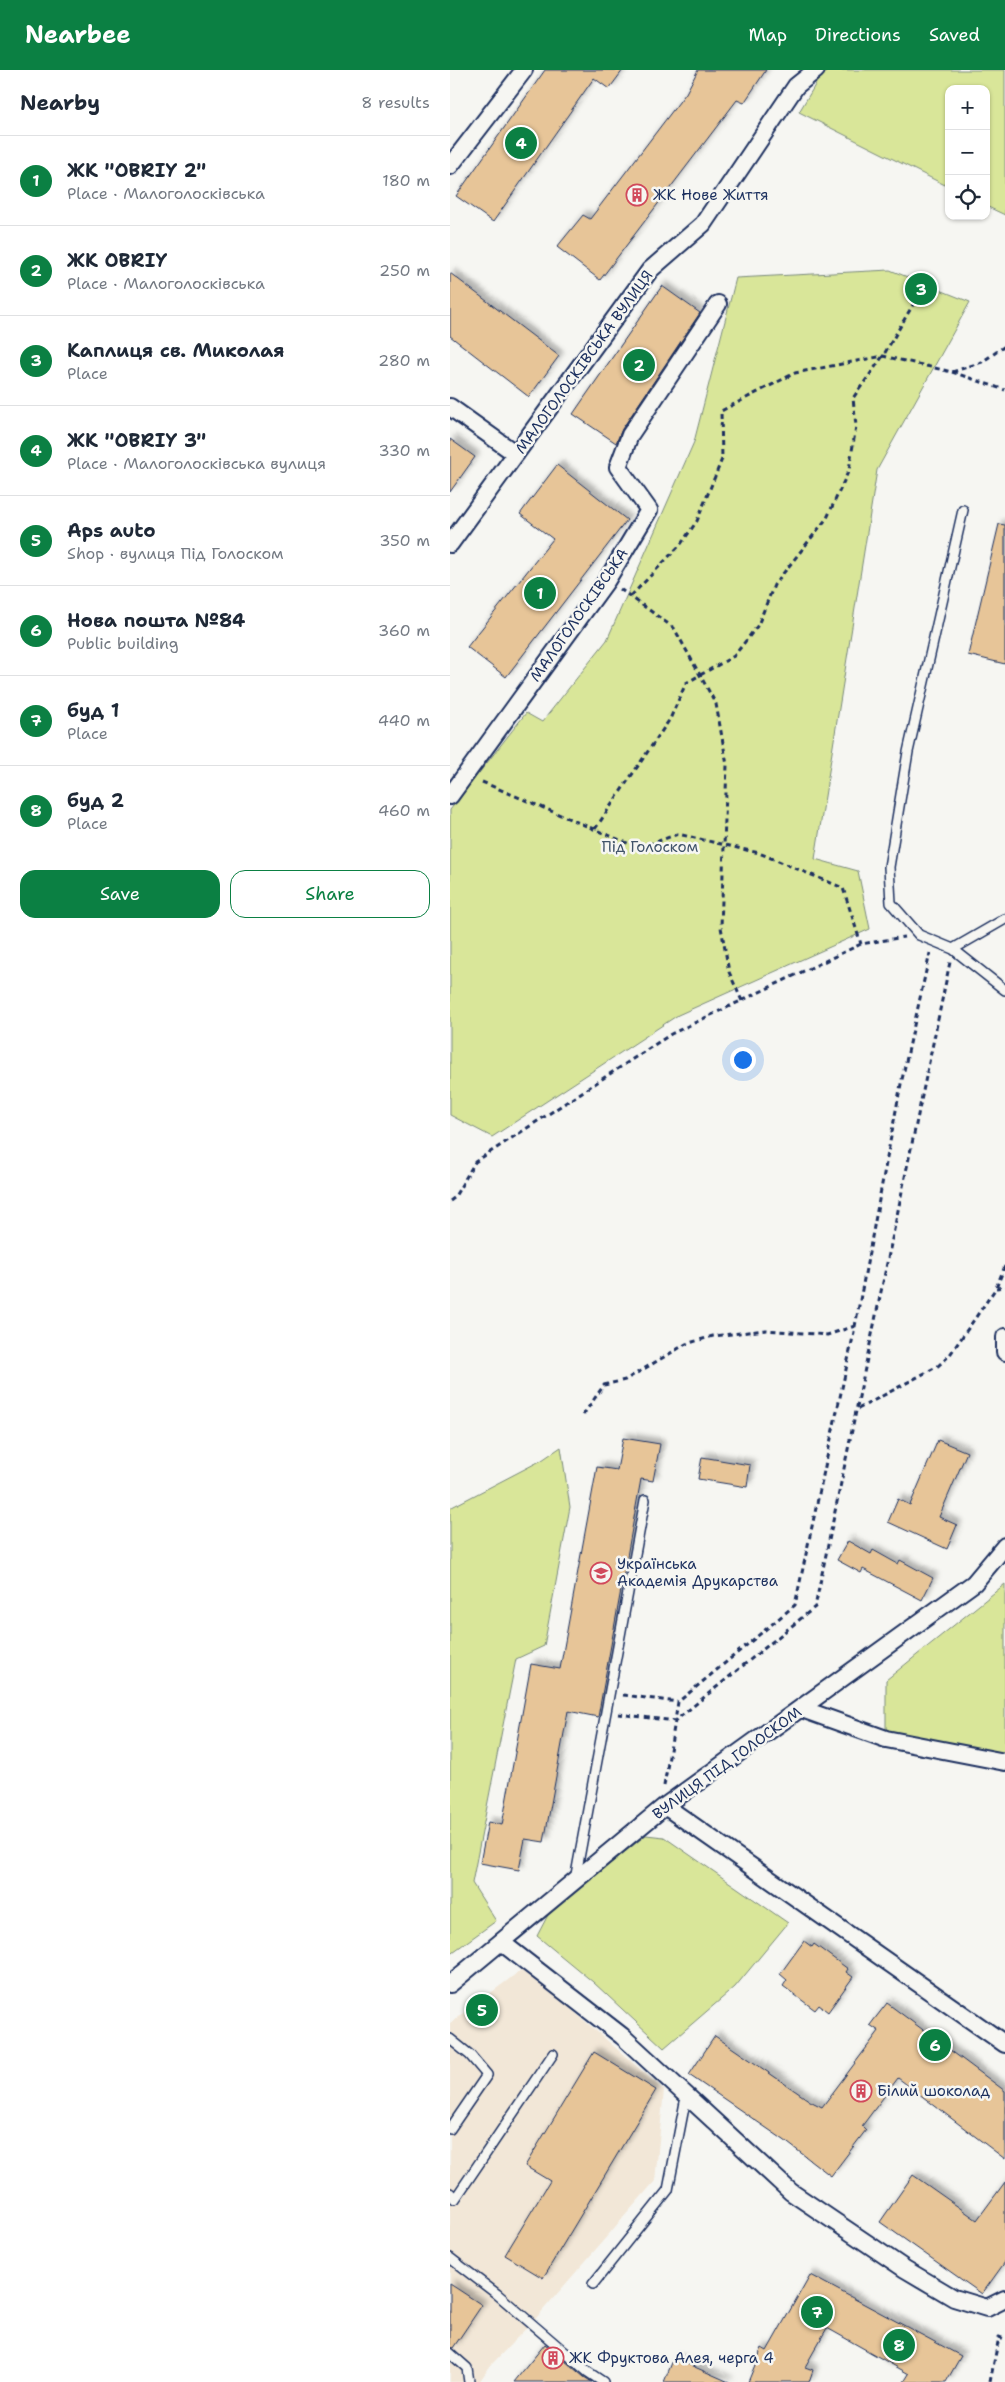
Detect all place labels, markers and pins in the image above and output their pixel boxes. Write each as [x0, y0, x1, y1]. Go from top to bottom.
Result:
pin: 4 [505, 124, 537, 162]
building icon: ЖК Нове Життя [625, 183, 649, 207]
place label: ЖК Нове Життя [653, 185, 769, 205]
pin: 3 [905, 270, 937, 308]
pin: 2 [623, 346, 655, 384]
pin: 1 [524, 574, 556, 612]
place label: Українська Академія Друкарства [617, 1554, 779, 1591]
school or university icon: Українська Академія Друкарства [589, 1561, 613, 1585]
pin: 5 [466, 1991, 498, 2029]
pin: 6 [919, 2026, 951, 2064]
building icon: Білий шоколад [849, 2079, 873, 2103]
place label: Білий шоколад [877, 2081, 991, 2101]
pin: 7 [801, 2293, 833, 2331]
pin: 8 [883, 2326, 915, 2364]
building icon: ЖК Фруктова Алея, черга 4 [541, 2346, 565, 2370]
place label: ЖК Фруктова Алея, черга 4 [569, 2348, 774, 2368]

